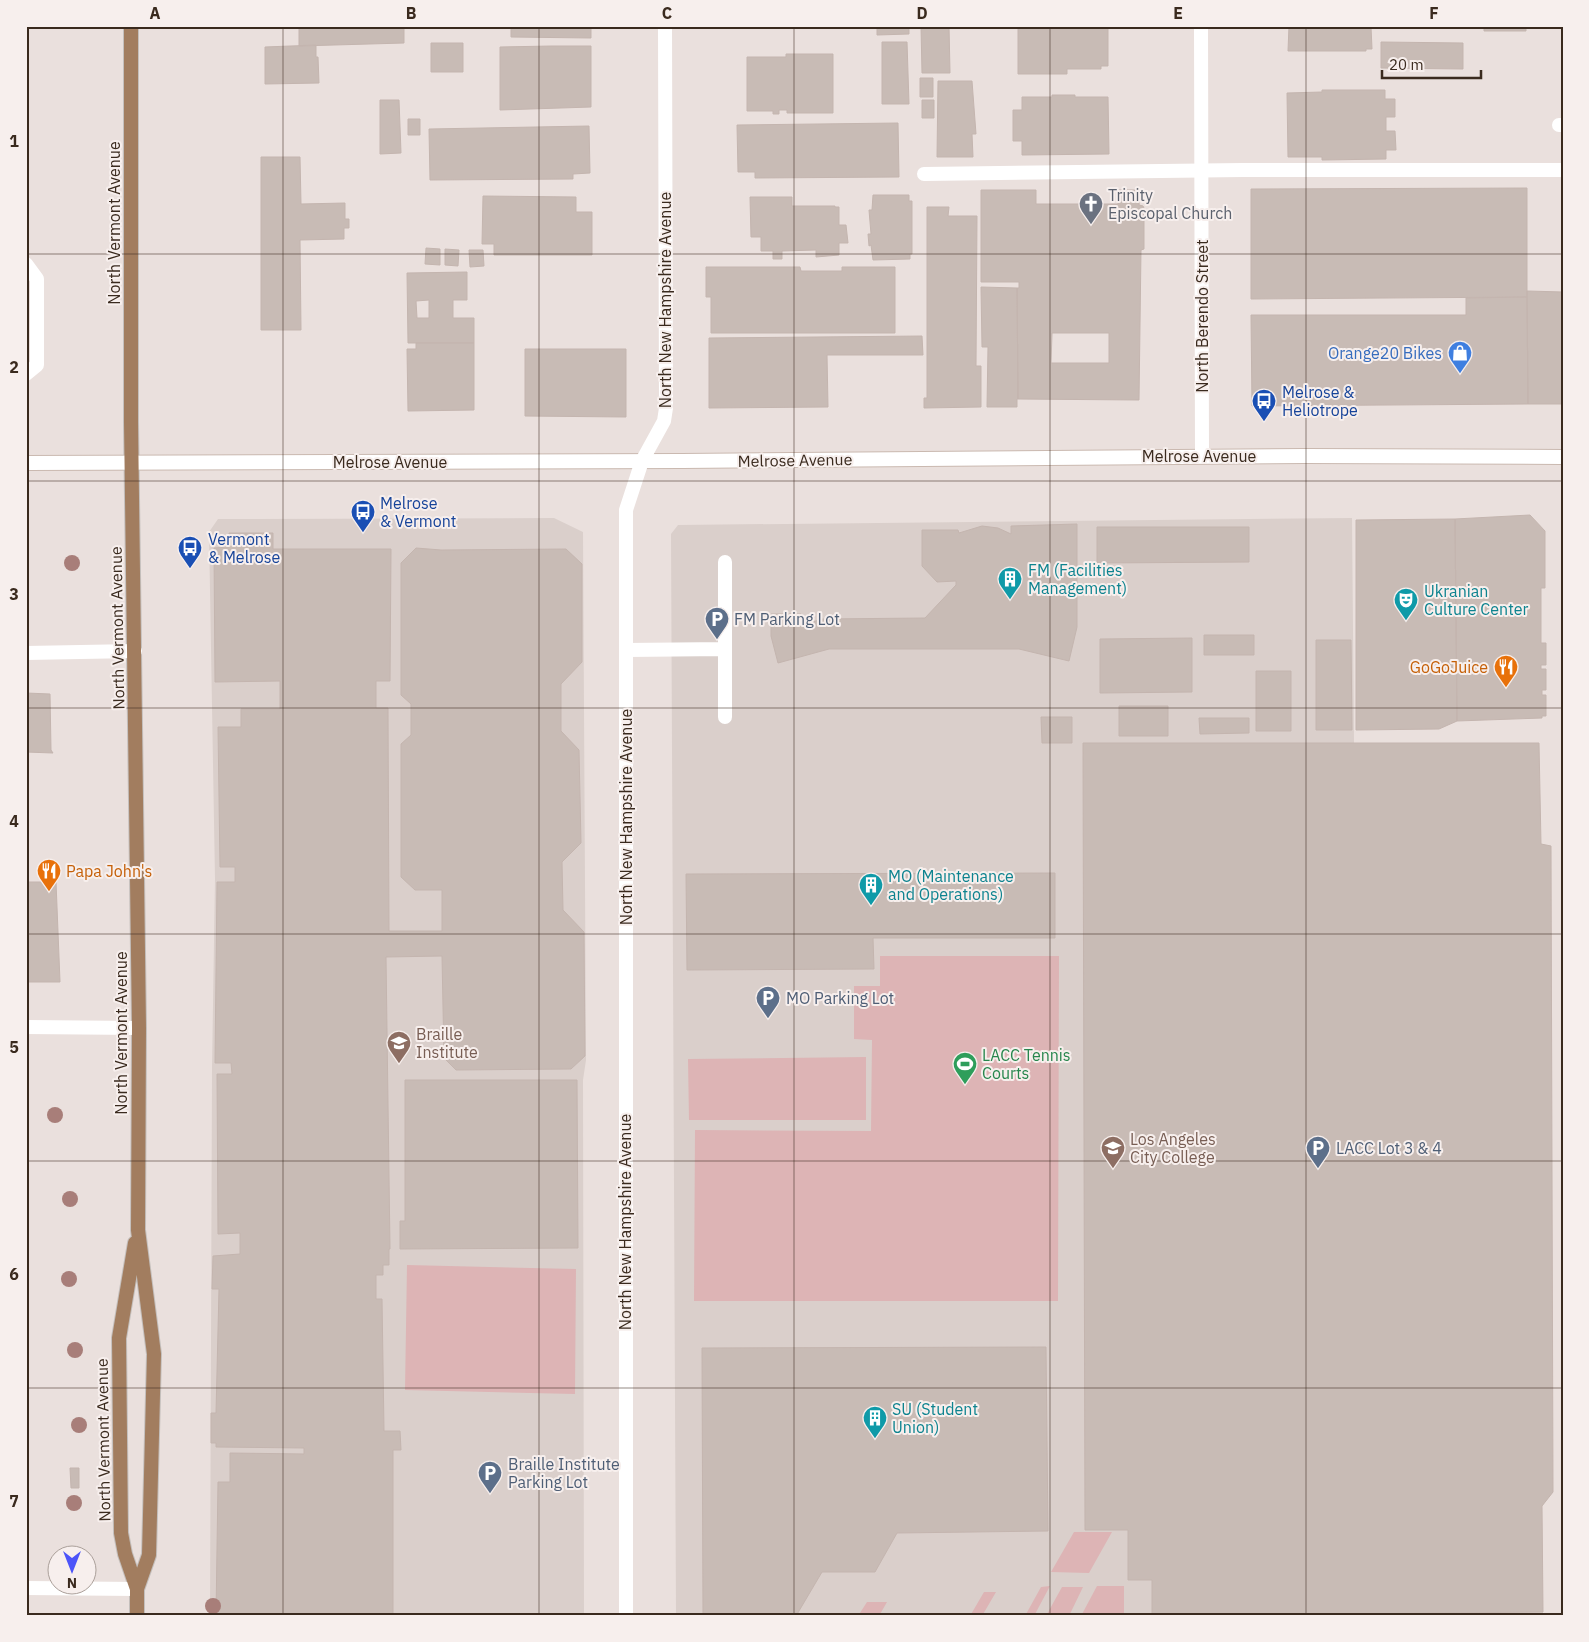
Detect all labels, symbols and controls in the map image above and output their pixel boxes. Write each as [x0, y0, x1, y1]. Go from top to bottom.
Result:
text: A [150, 3, 161, 23]
text: B [406, 3, 417, 23]
text: C [662, 3, 672, 23]
text: D [916, 3, 928, 23]
text: E [1173, 3, 1183, 23]
text: F [1429, 3, 1439, 23]
scale bar [1382, 48, 1480, 80]
text: 20 m [1389, 55, 1424, 74]
text: 1 [9, 131, 19, 151]
street label: North Vermont Avenue [104, 141, 124, 305]
place label: Trinity Episcopal Church [1108, 185, 1232, 223]
church icon: Trinity Episcopal Church [1078, 191, 1104, 225]
street label: North New Hampshire Avenue [655, 192, 675, 408]
street label: North Berendo Street [1192, 239, 1212, 393]
shop icon: Orange20 Bikes [1447, 340, 1473, 374]
place label: Orange20 Bikes [1328, 343, 1442, 363]
text: 2 [9, 357, 19, 377]
place label: Melrose & Heliotrope [1282, 382, 1358, 420]
bus stop icon: Melrose & Heliotrope [1251, 388, 1277, 422]
street label: Melrose Avenue [1142, 446, 1257, 466]
street label: Melrose Avenue [738, 449, 853, 471]
street label: Melrose Avenue [333, 452, 448, 472]
place label: Melrose & Vermont [380, 493, 456, 531]
bus stop icon: Melrose & Vermont [350, 499, 376, 533]
place label: Vermont & Melrose [208, 529, 281, 567]
bus stop icon: Vermont & Melrose [177, 535, 203, 569]
street label: North Vermont Avenue [106, 546, 128, 710]
place label: FM (Facilities Management) [1028, 560, 1127, 598]
building icon: FM (Facilities Management) [997, 566, 1023, 600]
place label: Ukranian Culture Center [1424, 581, 1528, 619]
text: 3 [9, 584, 19, 604]
theatre icon: Ukranian Culture Center [1393, 587, 1419, 621]
parking icon: FM Parking Lot [704, 606, 730, 640]
place label: FM Parking Lot [734, 609, 840, 629]
restaurant icon: GoGoJuice [1493, 654, 1519, 688]
place label: GoGoJuice [1410, 657, 1488, 677]
street label: North New Hampshire Avenue [616, 709, 636, 925]
text: 4 [9, 811, 19, 831]
restaurant icon: Papa John's [36, 858, 62, 892]
place label: Papa John's [66, 861, 152, 881]
place label: MO (Maintenance and Operations) [888, 866, 1014, 904]
building icon: MO (Maintenance and Operations) [858, 872, 884, 906]
street label: North Vermont Avenue [111, 951, 131, 1115]
parking icon: MO Parking Lot [755, 985, 781, 1019]
place label: MO Parking Lot [786, 988, 894, 1008]
place label: Braille Institute [416, 1024, 478, 1062]
school or university icon: Braille Institute [386, 1030, 412, 1064]
text: 5 [9, 1037, 19, 1057]
place label: LACC Tennis Courts [982, 1045, 1071, 1083]
sports icon: LACC Tennis Courts [952, 1051, 978, 1085]
street label: North New Hampshire Avenue [615, 1114, 635, 1330]
place label: Los Angeles City College [1130, 1129, 1216, 1167]
school or university icon: Los Angeles City College [1100, 1135, 1126, 1169]
parking icon: LACC Lot 3 & 4 [1305, 1135, 1331, 1169]
place label: LACC Lot 3 & 4 [1336, 1138, 1442, 1158]
text: 6 [9, 1264, 19, 1284]
street label: North Vermont Avenue [92, 1358, 114, 1522]
place label: SU (Student Union) [892, 1399, 978, 1437]
building icon: SU (Student Union) [862, 1405, 888, 1439]
place label: Braille Institute Parking Lot [508, 1454, 620, 1492]
parking icon: Braille Institute Parking Lot [477, 1460, 503, 1494]
text: 7 [9, 1491, 19, 1511]
north arrow [48, 1544, 98, 1594]
text: N [67, 1574, 77, 1592]

